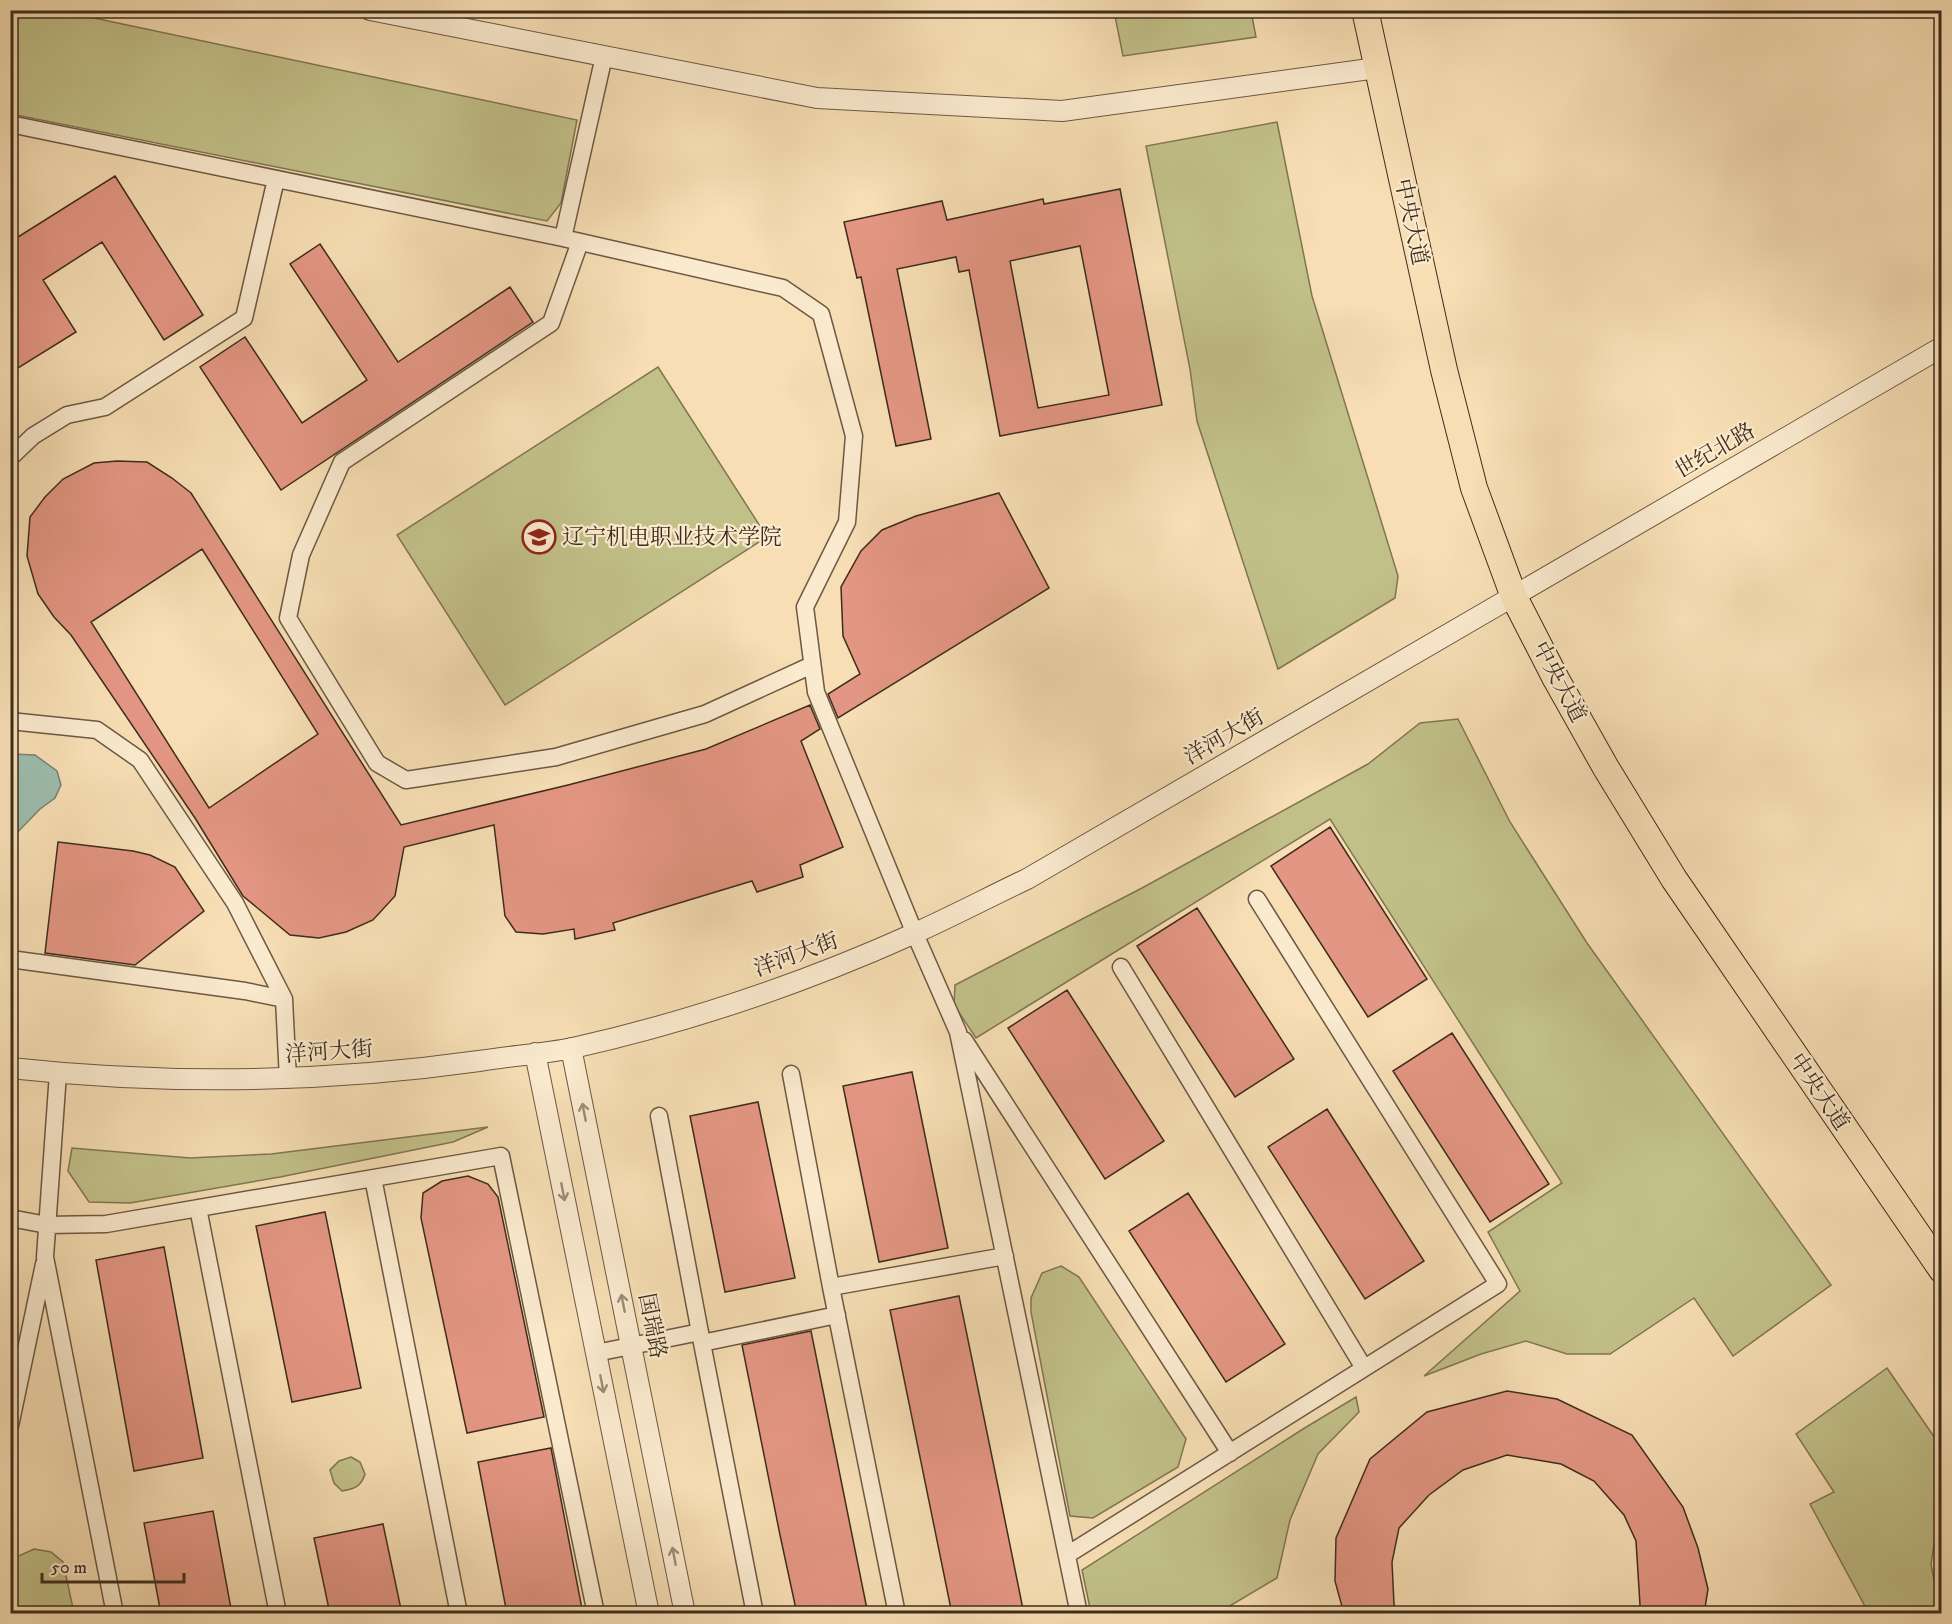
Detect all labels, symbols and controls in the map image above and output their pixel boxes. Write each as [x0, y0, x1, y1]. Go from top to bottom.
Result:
street label: 中央大道 [1389, 176, 1433, 268]
street label: 世纪北路 [1670, 417, 1760, 485]
school or university icon: 辽宁机电职业技术学院 [521, 519, 557, 555]
place label: 辽宁机电职业技术学院 [562, 524, 782, 551]
street label: 中央大道 [1526, 637, 1592, 727]
street label: 洋河大街 [1179, 703, 1269, 771]
street label: 洋河大街 [750, 927, 842, 983]
street label: 洋河大街 [284, 1035, 374, 1069]
street label: 中央大道 [1783, 1048, 1855, 1136]
one-way arrow [578, 1103, 589, 1122]
one-way arrow [558, 1183, 570, 1202]
street label: 国瑞路 [632, 1291, 672, 1361]
one-way arrow [617, 1294, 628, 1314]
one-way arrow [597, 1373, 608, 1393]
scale bar [42, 1546, 184, 1584]
one-way arrow [668, 1547, 679, 1566]
text: 50 m [51, 1557, 87, 1579]

